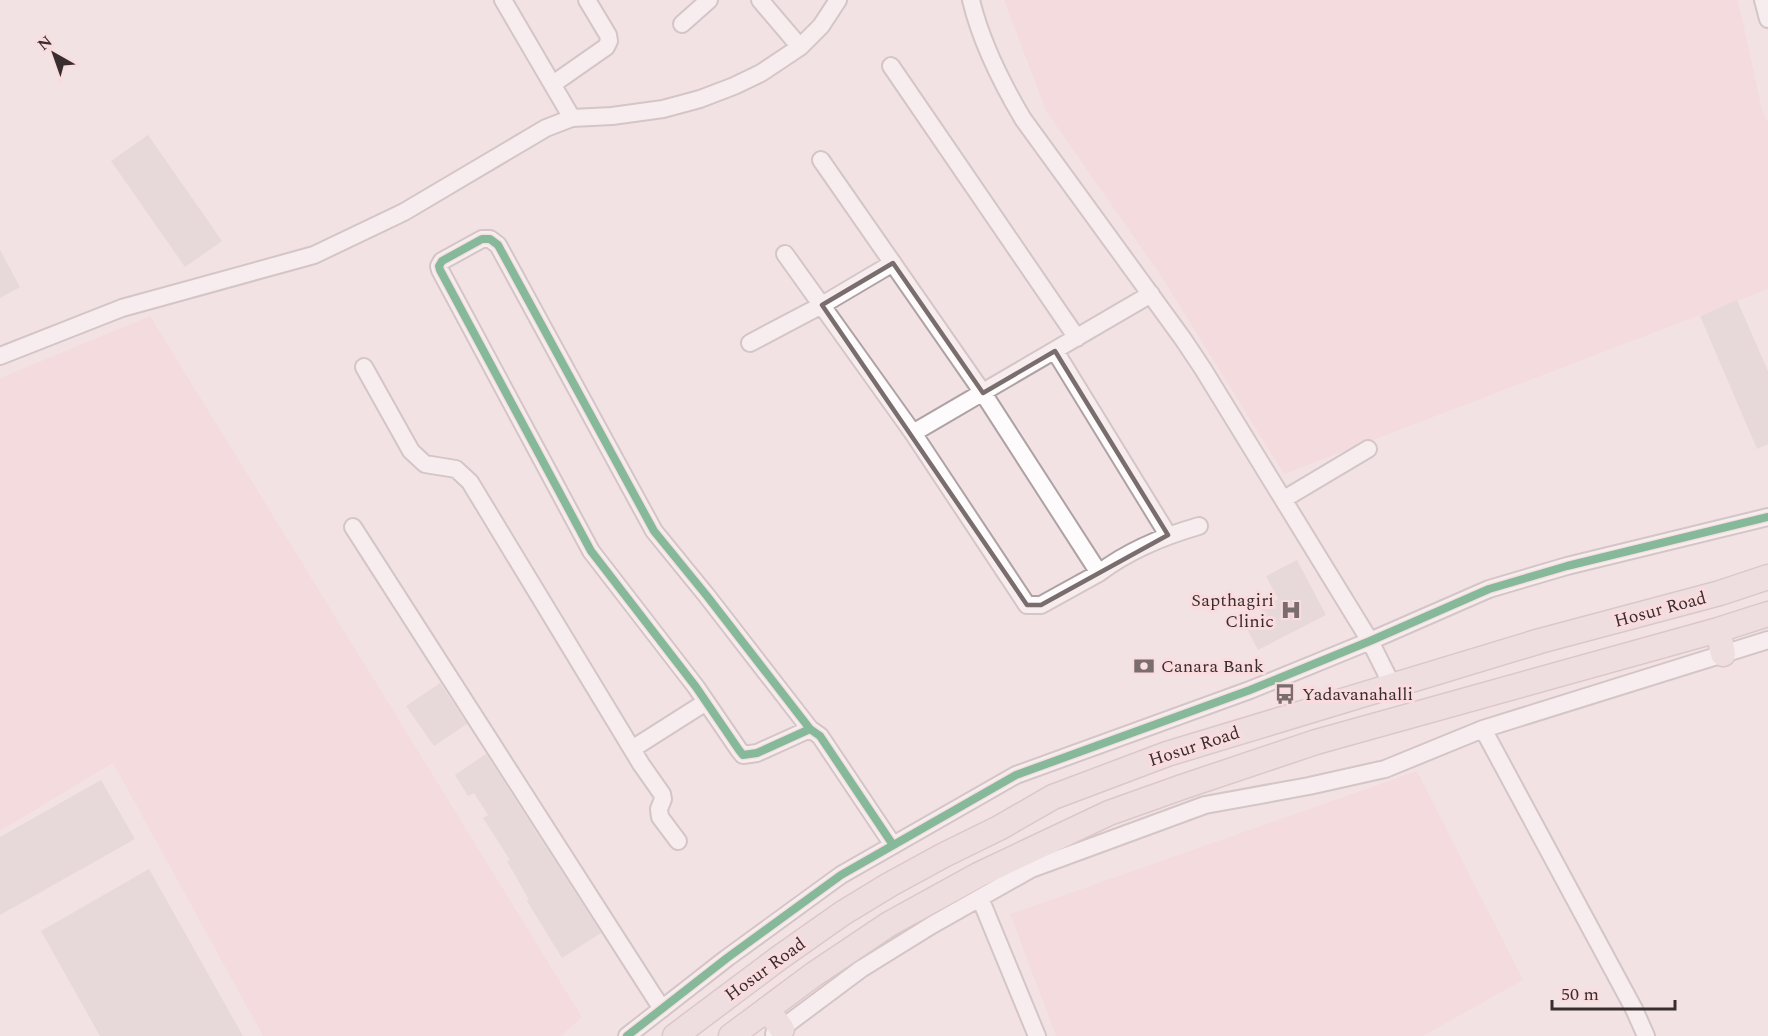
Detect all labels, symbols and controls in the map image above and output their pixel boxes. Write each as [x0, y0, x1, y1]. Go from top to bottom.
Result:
north arrow [24, 24, 84, 84]
text: N [32, 30, 58, 57]
street label: Hosur Road [1611, 584, 1709, 635]
place label: Sapthagiri Clinic [1191, 587, 1274, 635]
hospital icon: Sapthagiri Clinic [1279, 598, 1303, 622]
place label: Canara Bank [1161, 653, 1264, 680]
bank icon: Canara Bank [1132, 654, 1156, 678]
place label: Yadavanahalli [1302, 681, 1413, 708]
bus stop icon: Yadavanahalli [1273, 682, 1297, 706]
street label: Hosur Road [1145, 719, 1243, 774]
street label: Hosur Road [719, 931, 811, 1008]
scale bar [1552, 973, 1675, 1011]
text: 50 m [1561, 981, 1599, 1008]

